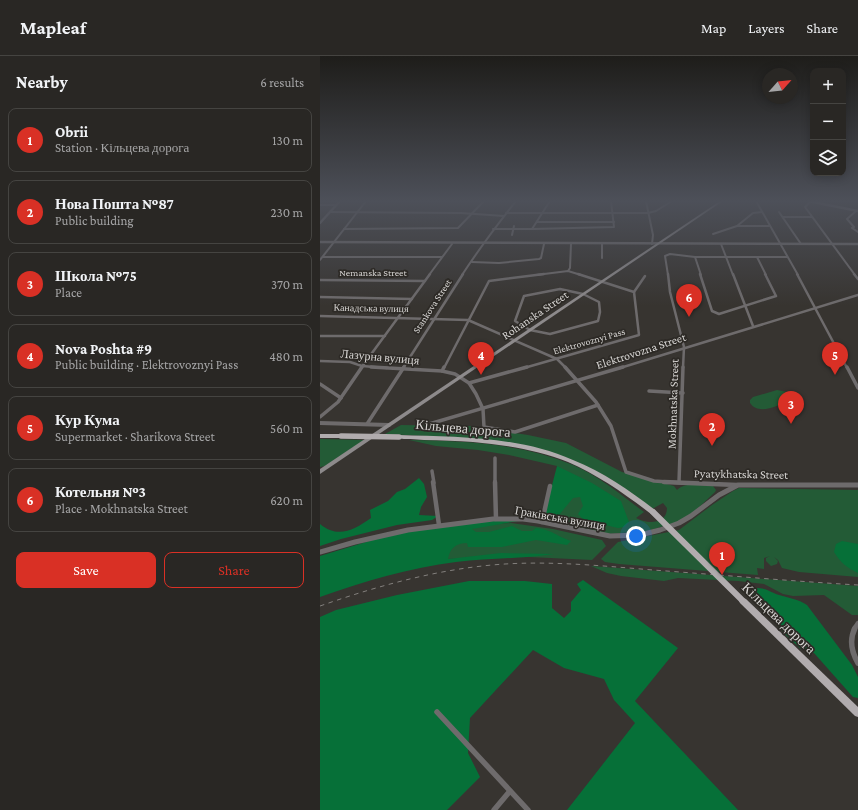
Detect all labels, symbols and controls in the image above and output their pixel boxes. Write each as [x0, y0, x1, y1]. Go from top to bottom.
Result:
text: Mapleaf [20, 17, 86, 38]
text: Map [701, 20, 726, 36]
text: Layers [748, 20, 785, 36]
text: Share [807, 20, 838, 36]
north arrow [762, 68, 798, 104]
map controls [810, 68, 846, 176]
button: + [810, 68, 846, 104]
text: Nearby [16, 73, 68, 92]
text: 6 results [260, 75, 304, 90]
button: − [810, 104, 846, 140]
text: Obrii [55, 124, 88, 140]
text: 1 [28, 133, 32, 148]
text: 130 m [272, 133, 303, 148]
text: Station · Кільцева дорога [55, 140, 189, 155]
button: layers [810, 140, 846, 176]
text: Нова Пошта №87 [55, 196, 174, 212]
text: 2 [27, 205, 33, 220]
text: 230 m [270, 205, 303, 220]
text: Public building [55, 213, 134, 228]
street label: Nemanska Street [339, 267, 407, 278]
text: Школа №75 [55, 268, 137, 284]
street label: Stankova Street [410, 276, 454, 335]
text: 3 [27, 277, 33, 292]
text: 370 m [271, 277, 303, 292]
pin: 6 [676, 284, 702, 317]
text: Place [55, 285, 82, 300]
street label: Rohanska Street [499, 287, 572, 342]
street label: Канадська вулиця [333, 302, 409, 314]
street label: Elektrovoznyi Pass [552, 325, 626, 357]
street label: Elektrovozna Street [594, 330, 689, 372]
text: Nova Poshta #9 [55, 341, 152, 357]
pin: 4 [468, 342, 494, 375]
pin: 5 [822, 342, 848, 375]
street label: Лазурна вулиця [340, 347, 420, 367]
text: 4 [26, 349, 34, 364]
text: 480 m [269, 349, 303, 364]
text: Public building · Elektrovoznyi Pass [55, 357, 238, 372]
street label: Mokhnatska Street [664, 358, 682, 449]
pin: 3 [778, 391, 804, 424]
text: Кур Кума [55, 412, 120, 428]
pin: 2 [699, 413, 725, 446]
street label: Кільцева дорога [415, 416, 512, 440]
text: 5 [27, 421, 33, 436]
text: 560 m [270, 421, 303, 436]
text: Supermarket · Sharikova Street [55, 429, 215, 444]
street label: Pyatykhatska Street [694, 466, 789, 482]
text: Котельня №3 [55, 484, 146, 500]
text: 6 [26, 493, 34, 508]
text: 620 m [270, 493, 303, 508]
text: Place · Mokhnatska Street [55, 501, 188, 516]
street label: Граківська вулиця [514, 503, 607, 533]
your location [626, 526, 646, 546]
pin: 1 [709, 542, 735, 575]
button: Save [16, 552, 156, 588]
button: Share [164, 552, 304, 588]
street label: Кільцева дорога [739, 579, 820, 658]

